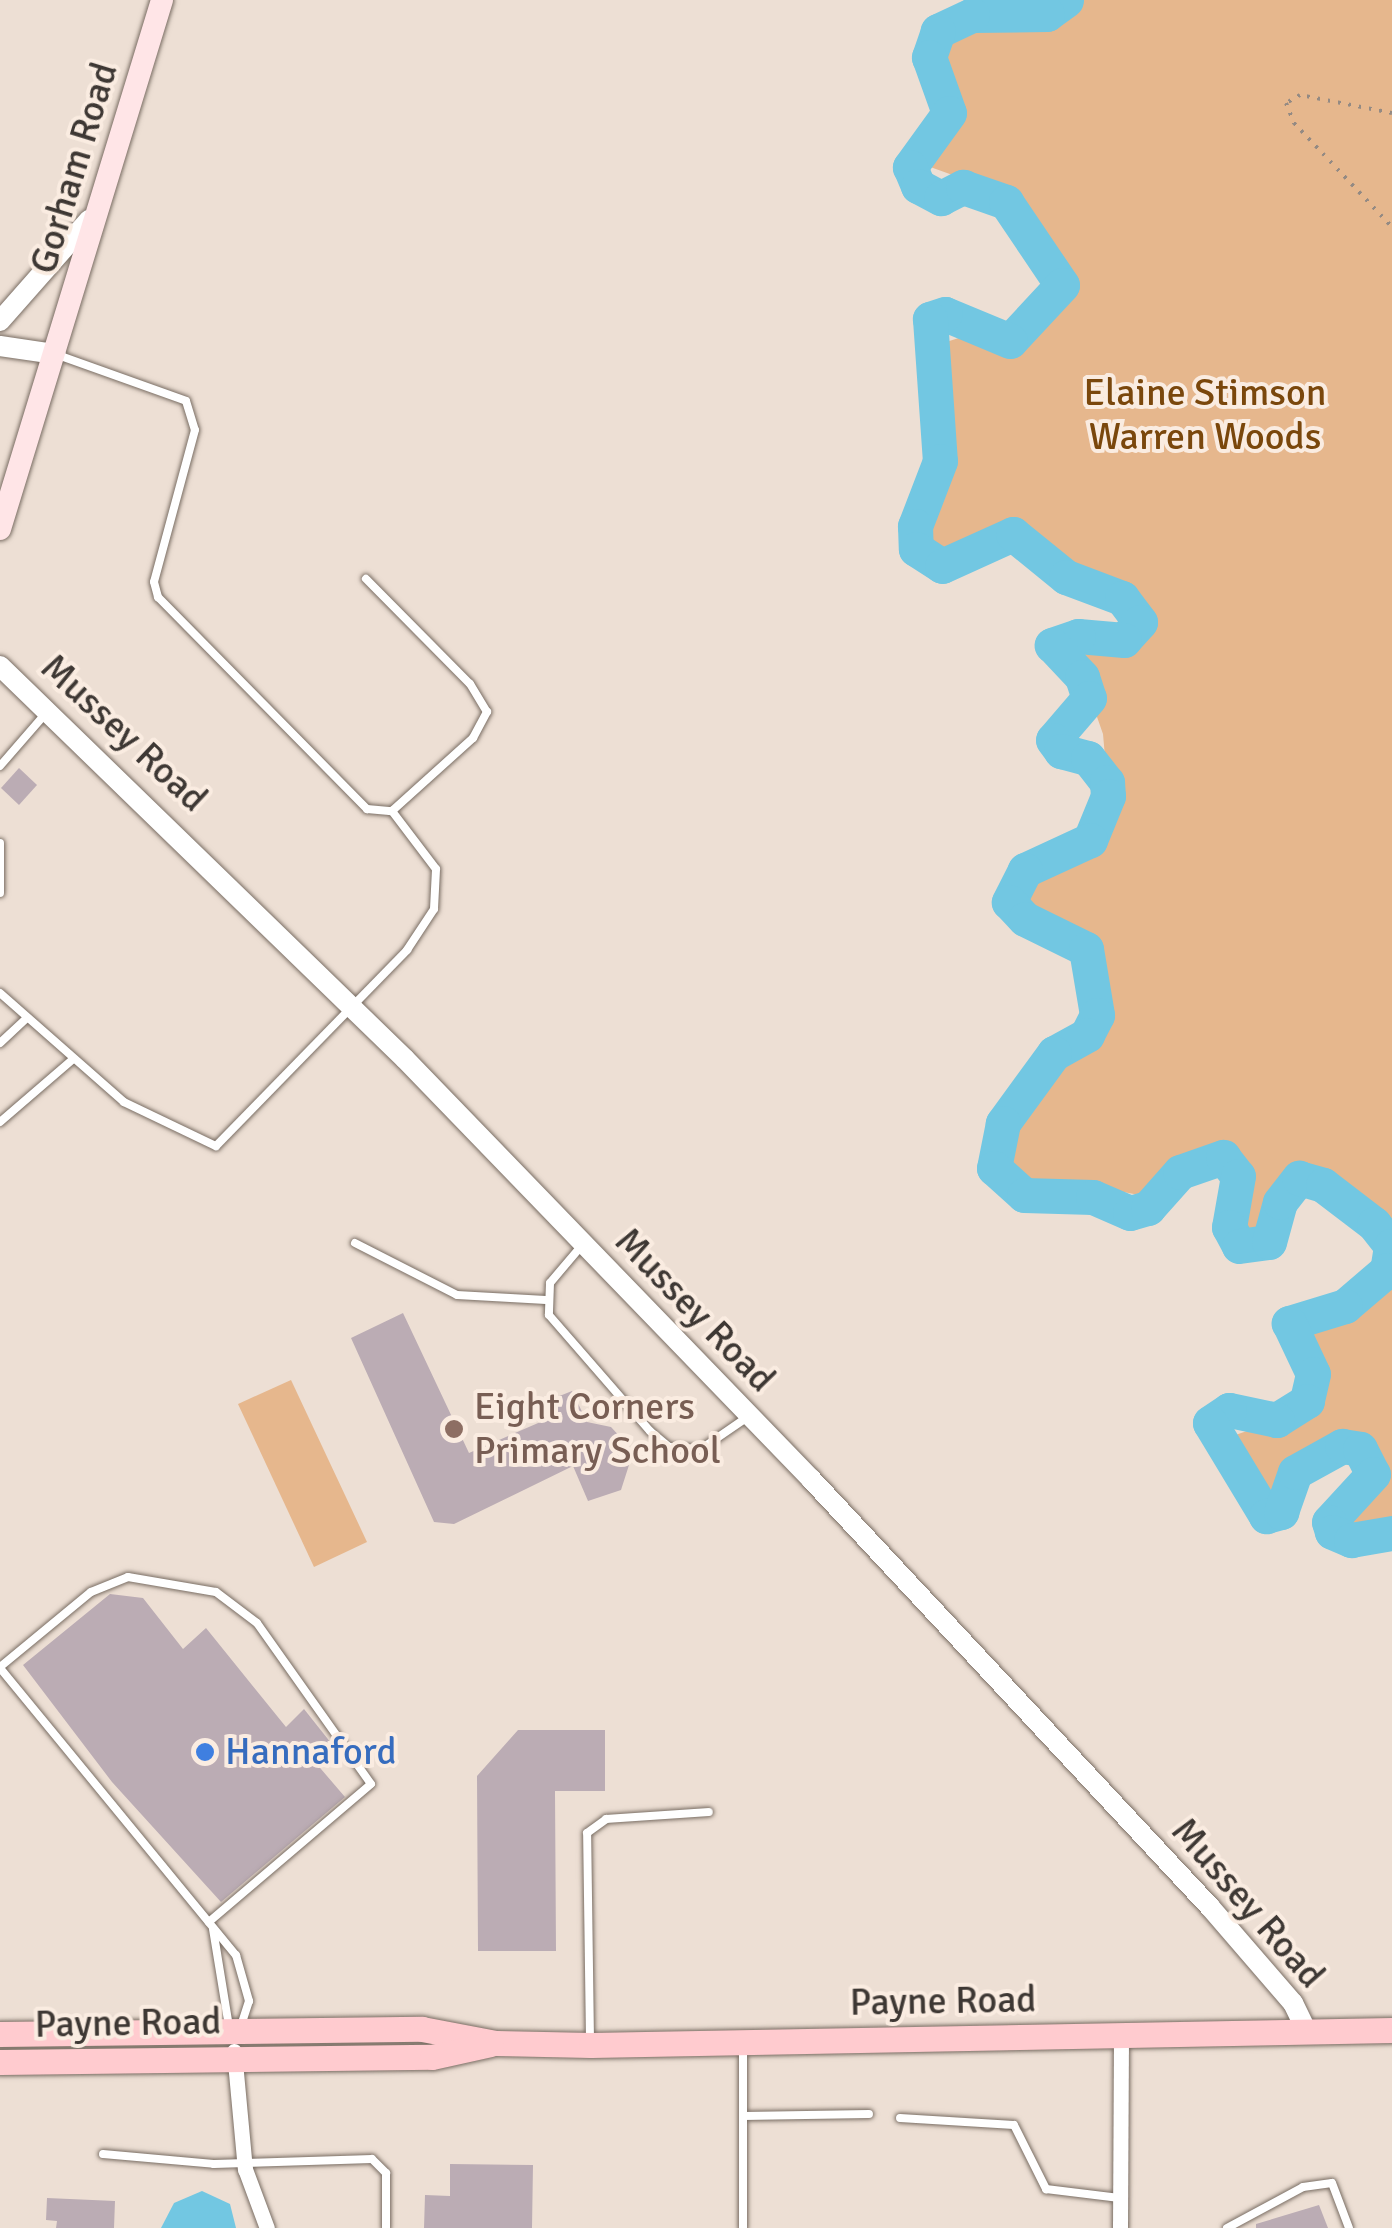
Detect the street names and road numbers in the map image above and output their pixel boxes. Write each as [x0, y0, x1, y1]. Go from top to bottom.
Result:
street label: Gorham Road [20, 57, 128, 279]
street label: Mussey Road [31, 644, 217, 822]
street label: Mussey Road [605, 1218, 785, 1402]
street label: Mussey Road [1162, 1809, 1334, 1997]
street label: Payne Road [849, 1977, 1037, 2025]
street label: Payne Road [34, 1999, 222, 2047]

